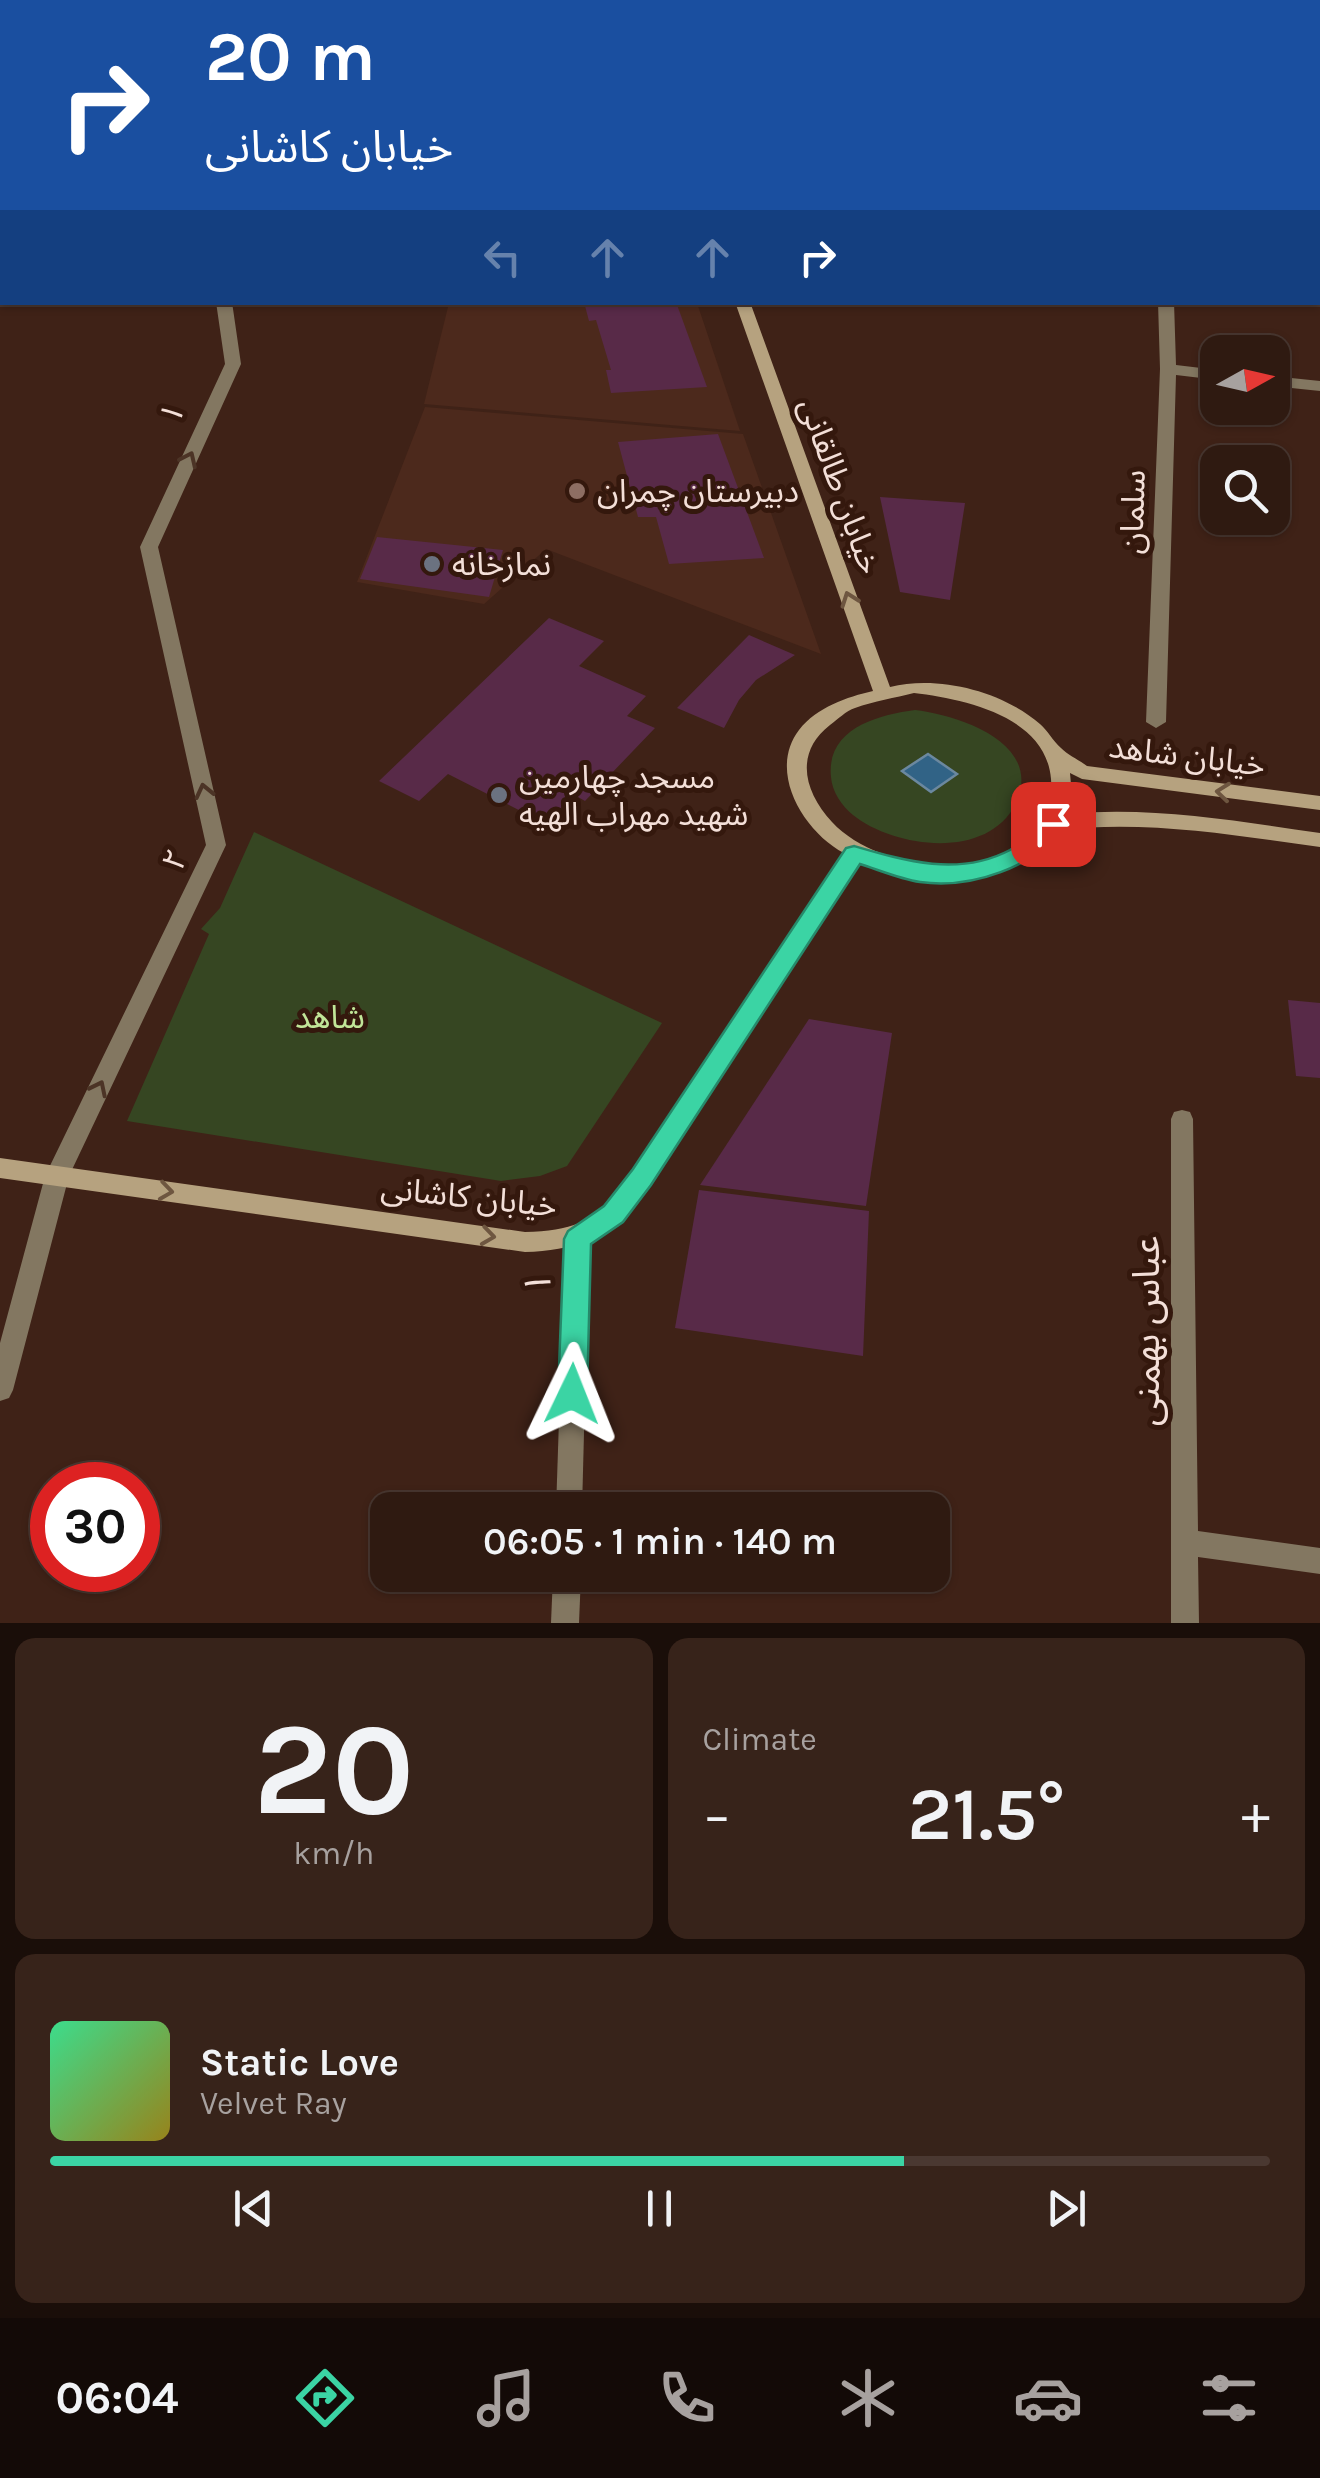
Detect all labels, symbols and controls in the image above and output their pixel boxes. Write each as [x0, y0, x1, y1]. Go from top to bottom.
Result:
text: 20 m [205, 16, 376, 98]
icon: right [40, 40, 170, 170]
text: خیابان کاشانی [205, 121, 453, 173]
icon: left [475, 230, 530, 285]
icon: ahead [580, 230, 635, 285]
icon: ahead [685, 230, 740, 285]
icon: right [790, 230, 845, 285]
north arrow [1200, 335, 1290, 425]
map controls [1200, 335, 1290, 535]
street label: خیابان طالقانی [791, 393, 889, 579]
street label: ۱ [151, 397, 193, 429]
button: search [1200, 445, 1290, 535]
one-way arrow [177, 451, 197, 469]
street label: سلمان [1113, 469, 1153, 555]
place label: دبیرستان چمران [597, 473, 799, 511]
marker: دبیرستان چمران [566, 480, 588, 502]
place label: نمازخانه [452, 546, 551, 583]
marker: نمازخانه [421, 553, 443, 575]
one-way arrow [840, 591, 861, 608]
street label: خیابان شاهد [1107, 728, 1267, 784]
place label: مسجد چهارمین شهید مهراب الهیه [519, 759, 748, 833]
pin [1011, 782, 1096, 867]
one-way arrow [1215, 782, 1231, 803]
one-way arrow [194, 783, 215, 800]
marker: مسجد چهارمین شهید مهراب الهیه [488, 784, 510, 806]
icon: arrive [1026, 797, 1081, 852]
street label: ۲ [154, 844, 196, 876]
park label: شاهد [295, 999, 365, 1036]
one-way arrow [87, 1080, 107, 1098]
street label: خیابان کاشانی [379, 1169, 559, 1225]
one-way arrow [158, 1180, 174, 1201]
one-way arrow [479, 1225, 496, 1246]
street label: عباس بهمنی [1124, 1236, 1169, 1426]
street label: ۱ [515, 1271, 561, 1295]
position arrow [520, 1342, 624, 1446]
speed limit sign: 30 [30, 1462, 160, 1592]
text: 06:05 · 1 min · 140 m [483, 1519, 837, 1564]
text: 20 [253, 1694, 414, 1846]
text: Climate [703, 1721, 817, 1758]
text: 21.5° [907, 1770, 1065, 1858]
text: − [703, 1783, 731, 1847]
text: + [1241, 1783, 1270, 1847]
text: km/h [293, 1835, 374, 1872]
text: Static Love [200, 2040, 399, 2085]
text: Velvet Ray [200, 2085, 347, 2122]
icon: previous [226, 2181, 281, 2236]
icon: pause [632, 2181, 687, 2236]
icon: next [1039, 2181, 1094, 2236]
icon: directions [290, 2363, 360, 2433]
icon: music [471, 2363, 541, 2433]
icon: phone [652, 2363, 722, 2433]
icon: climate [833, 2363, 903, 2433]
icon: car [1013, 2363, 1083, 2433]
icon: filters [1194, 2363, 1264, 2433]
text: 06:04 [55, 2372, 179, 2424]

